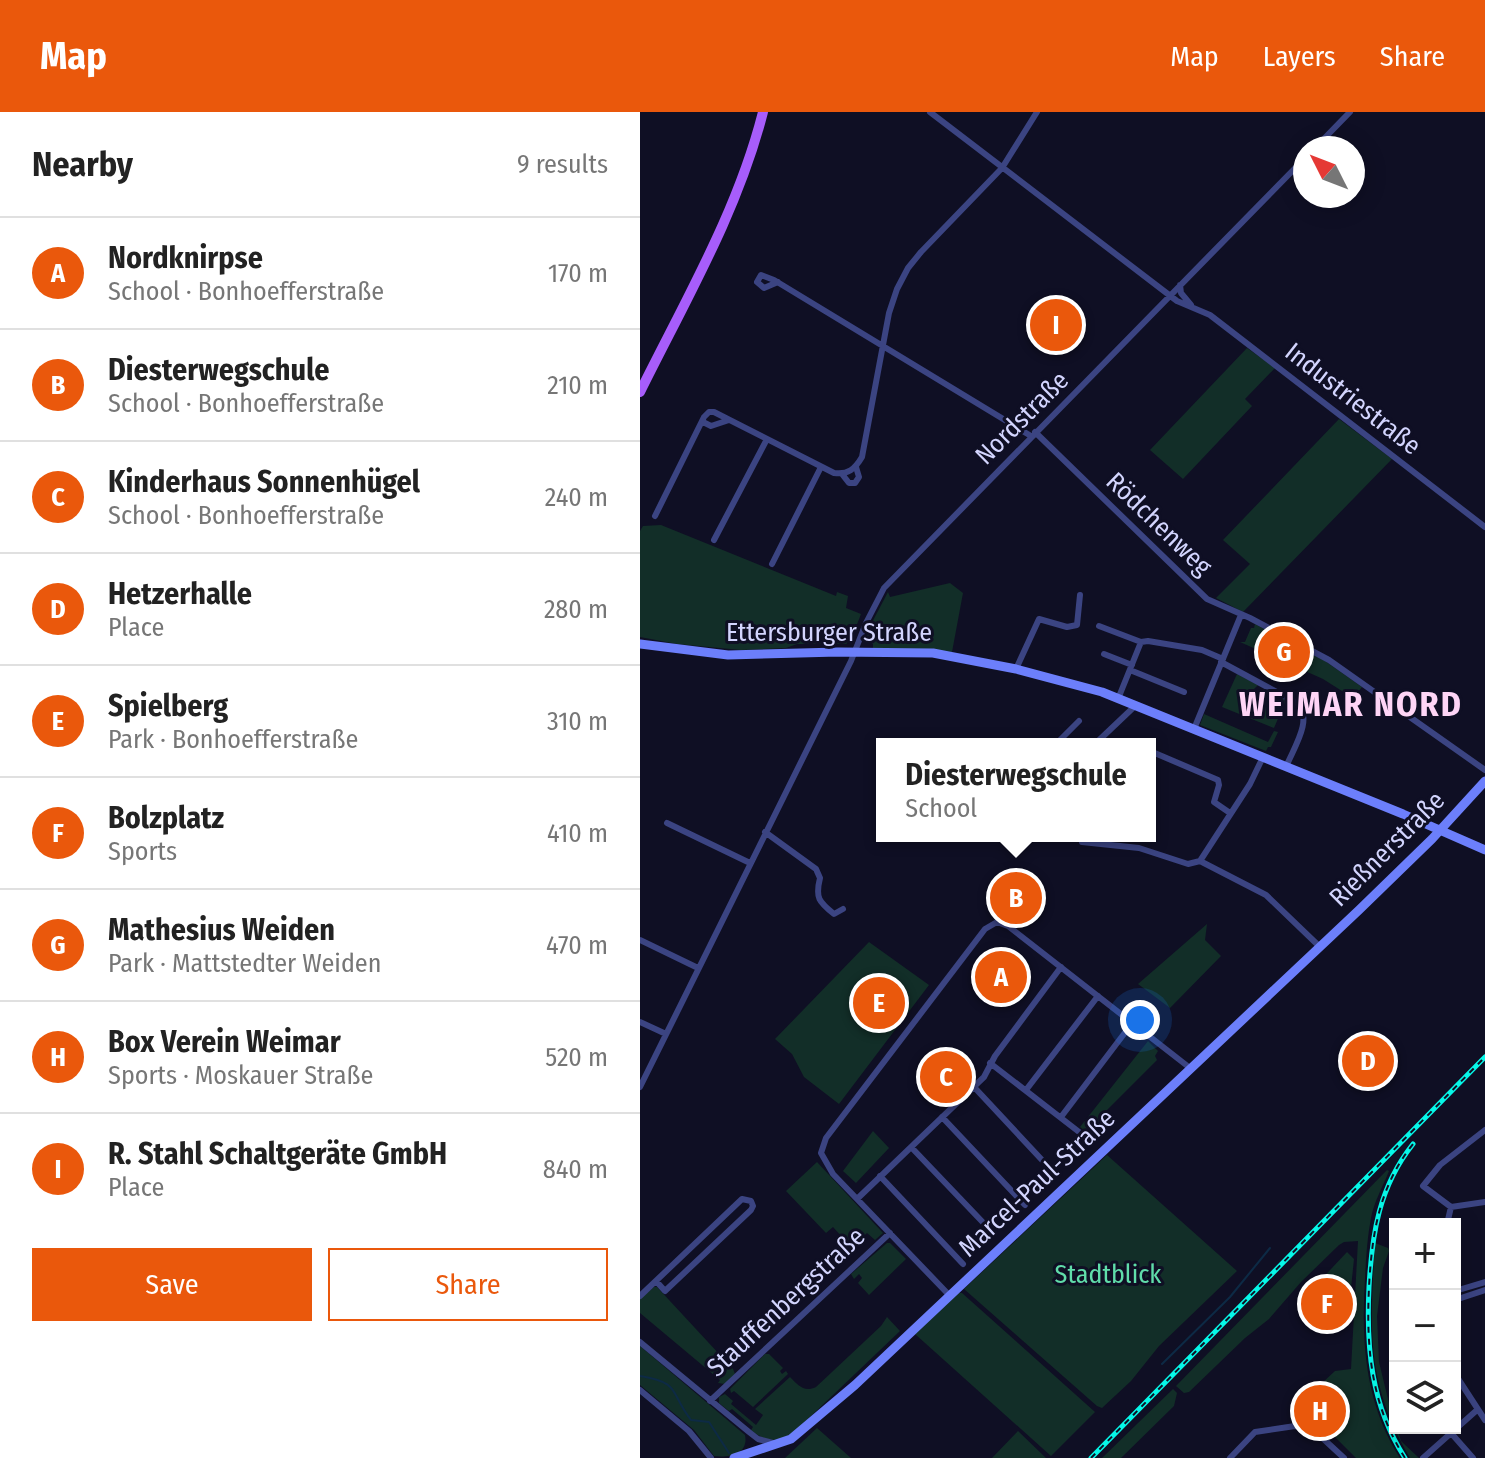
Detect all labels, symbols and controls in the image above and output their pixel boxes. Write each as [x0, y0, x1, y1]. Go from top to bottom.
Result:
text: Map [40, 33, 107, 79]
text: Map [1170, 40, 1219, 73]
text: Layers [1263, 40, 1336, 73]
text: Share [1380, 40, 1445, 73]
north arrow [1293, 136, 1365, 208]
text: Nearby [32, 144, 133, 185]
text: 9 results [517, 149, 608, 180]
text: Nordknirpse [108, 240, 263, 276]
text: A [51, 258, 65, 289]
text: 170 m [548, 258, 608, 289]
text: School · Bonhoefferstraße [108, 276, 384, 307]
pin: I [1030, 295, 1082, 355]
street label: Industriestraße [1279, 336, 1427, 462]
text: Diesterwegschule [108, 352, 329, 388]
street label: Nordstraße [969, 365, 1075, 471]
text: B [51, 370, 65, 401]
text: 210 m [547, 370, 608, 401]
text: School · Bonhoefferstraße [108, 388, 384, 419]
text: Kinderhaus Sonnenhügel [108, 464, 420, 500]
street label: Rödchenweg [1100, 466, 1219, 583]
text: C [51, 482, 65, 513]
text: 240 m [545, 482, 608, 513]
text: School · Bonhoefferstraße [108, 500, 384, 531]
text: Hetzerhalle [108, 576, 252, 612]
text: D [50, 594, 66, 625]
text: 280 m [544, 594, 608, 625]
text: Place [108, 612, 164, 643]
street label: Ettersburger Straße [726, 617, 932, 648]
pin: G [1258, 622, 1310, 682]
district label: WEIMAR NORD [1239, 684, 1463, 725]
text: Spielberg [108, 688, 228, 724]
text: E [52, 706, 64, 737]
text: 310 m [547, 706, 608, 737]
text: Park · Bonhoefferstraße [108, 724, 358, 755]
popup [876, 738, 1156, 842]
text: Diesterwegschule [905, 757, 1127, 793]
street label: Rießnerstraße [1323, 785, 1451, 913]
text: School [905, 793, 977, 824]
text: Bolzplatz [108, 800, 224, 836]
text: F [52, 818, 64, 849]
text: 410 m [547, 818, 608, 849]
text: Sports [108, 836, 177, 867]
pin: B [990, 868, 1042, 928]
text: Mathesius Weiden [108, 912, 335, 948]
text: G [50, 930, 66, 961]
text: 470 m [546, 930, 608, 961]
pin: A [975, 947, 1027, 1007]
text: Park · Mattstedter Weiden [108, 948, 381, 979]
pin: E [853, 973, 905, 1033]
your location [1120, 1000, 1160, 1040]
text: Box Verein Weimar [108, 1024, 341, 1060]
pin: D [1342, 1031, 1394, 1091]
text: H [50, 1042, 66, 1073]
text: 520 m [545, 1042, 608, 1073]
pin: C [920, 1047, 972, 1107]
text: Sports · Moskauer Straße [108, 1060, 373, 1091]
street label: Marcel-Paul-Straße [953, 1103, 1121, 1263]
text: R. Stahl Schaltgeräte GmbH [108, 1136, 447, 1172]
text: I [55, 1154, 62, 1185]
text: 840 m [543, 1154, 608, 1185]
text: Place [108, 1172, 164, 1203]
map controls [1389, 1218, 1461, 1434]
button: + [1389, 1218, 1461, 1290]
street label: Stauffenbergstraße [701, 1221, 871, 1383]
button: Save [32, 1248, 312, 1321]
button: Share [328, 1248, 608, 1321]
park label: Stadtblick [1055, 1259, 1162, 1290]
pin: F [1301, 1274, 1353, 1334]
button: − [1389, 1290, 1461, 1362]
button: layers [1389, 1362, 1461, 1434]
pin: H [1294, 1381, 1346, 1441]

